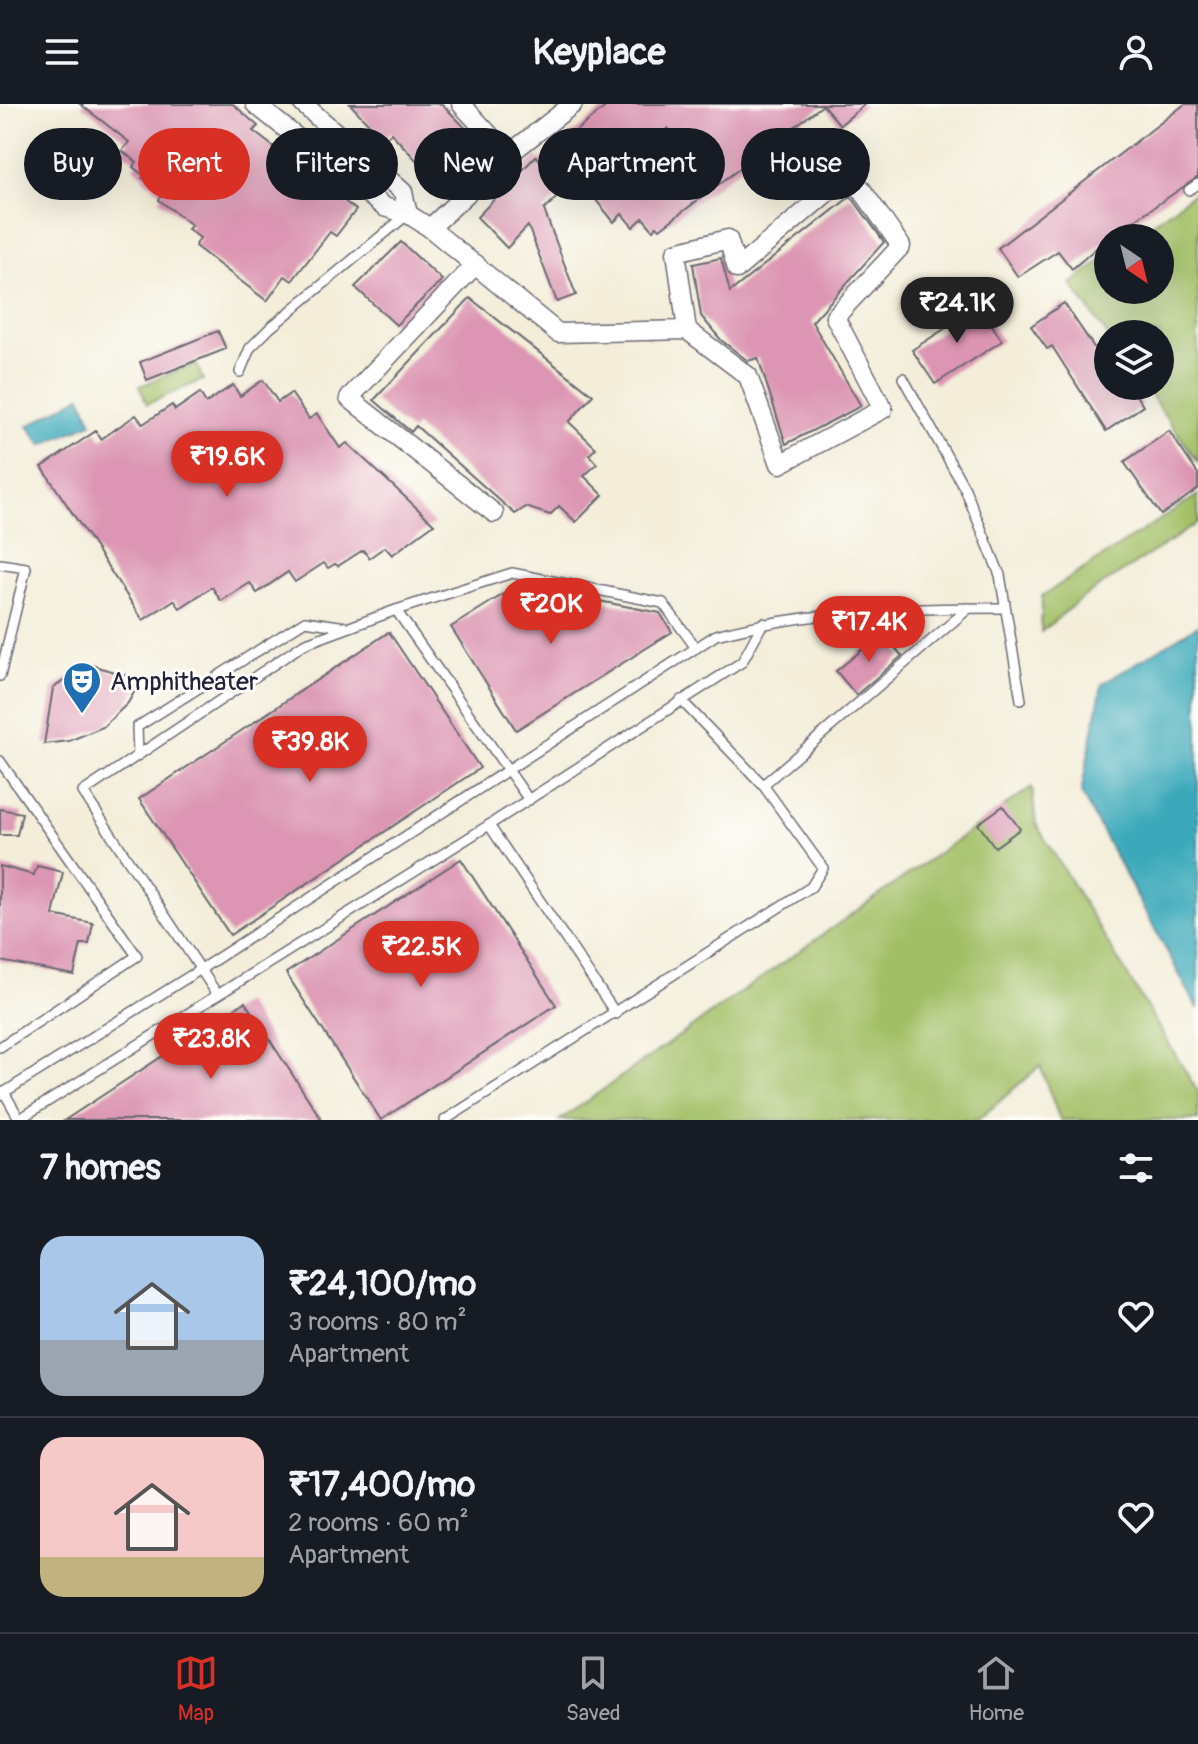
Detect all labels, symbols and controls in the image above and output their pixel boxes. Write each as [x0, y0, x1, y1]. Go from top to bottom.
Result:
icon: menu [40, 30, 84, 74]
text: Keyplace [532, 30, 666, 75]
icon: person [1114, 30, 1158, 74]
chip: Buy [24, 128, 122, 200]
chip: Rent [138, 128, 250, 200]
chip: Filters [266, 128, 398, 200]
chip: New [414, 128, 522, 200]
chip: Apartment [538, 128, 725, 200]
chip: House [741, 128, 870, 200]
north arrow [1094, 224, 1174, 304]
map controls [1094, 224, 1174, 400]
pin: ₹24.1K [892, 277, 1022, 345]
text: ₹24.1K [919, 287, 995, 319]
button: layers [1094, 320, 1174, 400]
pin: ₹19.6K [162, 431, 292, 499]
text: ₹19.6K [189, 441, 265, 473]
pin: ₹20K [504, 578, 598, 646]
text: ₹20K [519, 588, 583, 620]
pin: ₹17.4K [804, 596, 934, 664]
text: ₹17.4K [831, 606, 907, 638]
theatre icon: Amphitheater [61, 660, 103, 715]
place label: Amphitheater [110, 666, 259, 698]
pin: ₹39.8K [245, 716, 375, 784]
text: ₹39.8K [271, 726, 349, 758]
pin: ₹22.5K [356, 921, 486, 989]
text: ₹22.5K [381, 931, 461, 963]
pin: ₹23.8K [146, 1013, 276, 1081]
text: ₹23.8K [172, 1023, 250, 1055]
icon: filters [1114, 1146, 1158, 1190]
text: 7 homes [40, 1147, 161, 1190]
text: ₹24,100/mo [288, 1263, 476, 1306]
icon: home [104, 1268, 200, 1364]
icon: heart [1114, 1294, 1158, 1338]
text: 3 rooms · 80 m² [288, 1306, 467, 1338]
text: Apartment [288, 1338, 409, 1370]
text: ₹17,400/mo [288, 1464, 475, 1507]
icon: home [104, 1469, 200, 1565]
icon: heart [1114, 1495, 1158, 1539]
text: 2 rooms · 60 m² [288, 1507, 469, 1539]
text: Apartment [288, 1539, 409, 1571]
tab: Map [174, 1651, 218, 1727]
tab: Saved [566, 1651, 621, 1727]
tab: Home [969, 1651, 1024, 1727]

